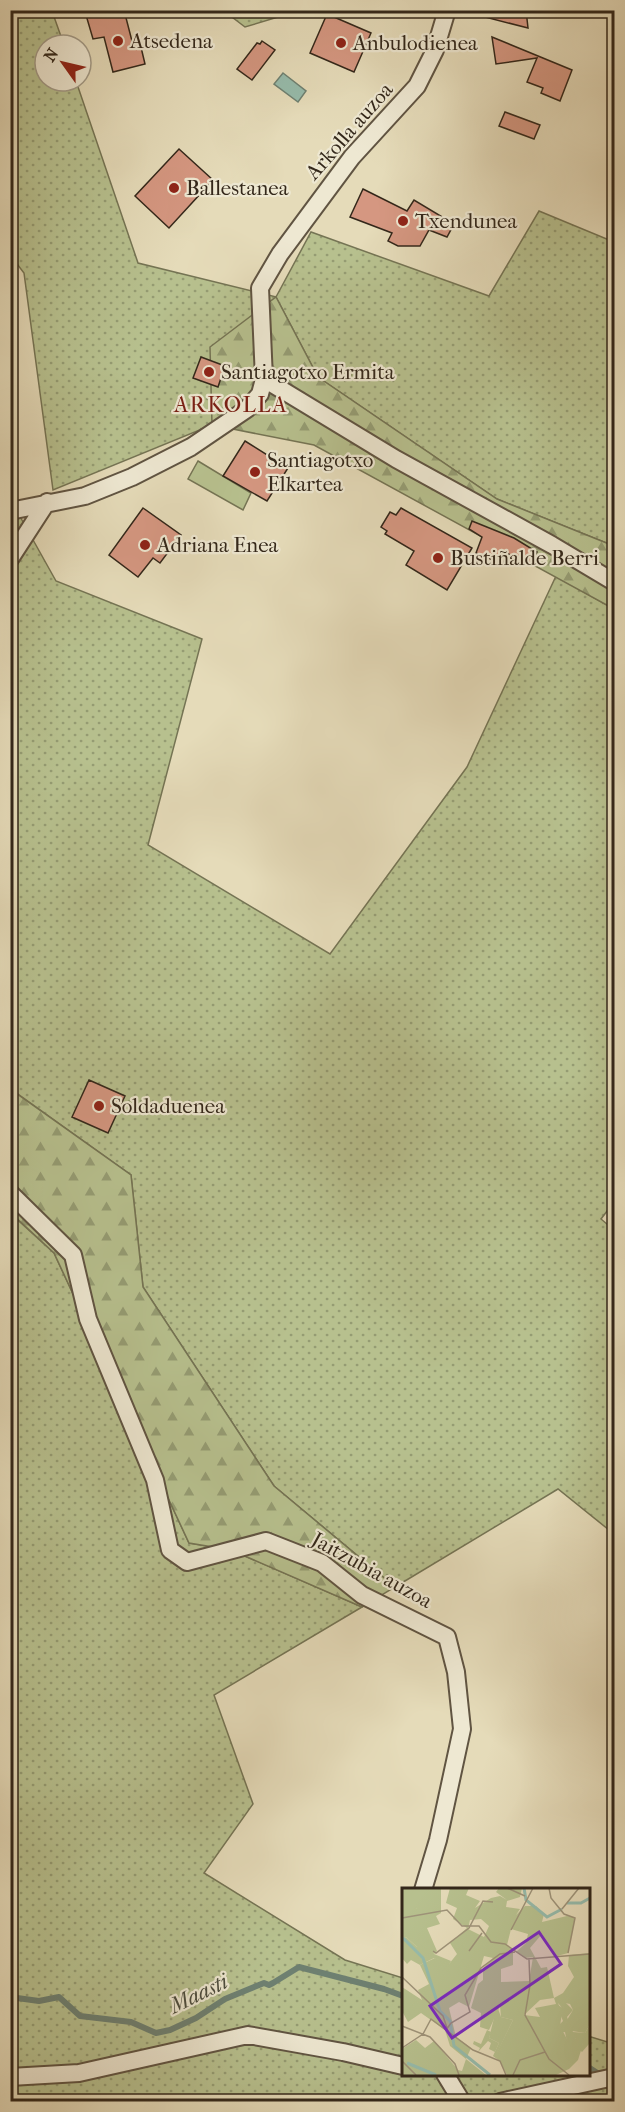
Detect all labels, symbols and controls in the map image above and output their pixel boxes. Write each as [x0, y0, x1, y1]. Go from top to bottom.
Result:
place label: Atsedena [129, 29, 213, 53]
place label: Anbulodienea [352, 31, 478, 55]
north arrow [33, 33, 93, 93]
marker: Atsedena [111, 34, 125, 48]
marker: Anbulodienea [334, 36, 348, 50]
text: N [40, 44, 63, 65]
street label: Arkolla auzoa [300, 78, 398, 185]
place label: Ballestanea [186, 176, 289, 200]
marker: Ballestanea [167, 181, 181, 195]
place label: Txendunea [415, 209, 517, 233]
marker: Txendunea [396, 214, 410, 228]
place label: Santiagotxo Ermita [221, 360, 395, 384]
marker: Santiagotxo Ermita [202, 365, 216, 379]
district label: ARKOLLA [173, 392, 288, 418]
place label: Santiagotxo Elkartea [267, 448, 373, 496]
marker: Santiagotxo Elkartea [248, 465, 262, 479]
place label: Adriana Enea [156, 533, 279, 557]
marker: Adriana Enea [138, 538, 152, 552]
place label: Bustiñalde Berri [450, 546, 599, 570]
marker: Bustiñalde Berri [431, 551, 445, 565]
place label: Soldaduenea [111, 1094, 225, 1118]
marker: Soldaduenea [92, 1099, 106, 1113]
street label: Jaitzubia auzoa [306, 1526, 437, 1613]
inset map [402, 1888, 589, 2076]
water label: Maasti [163, 1968, 234, 2020]

